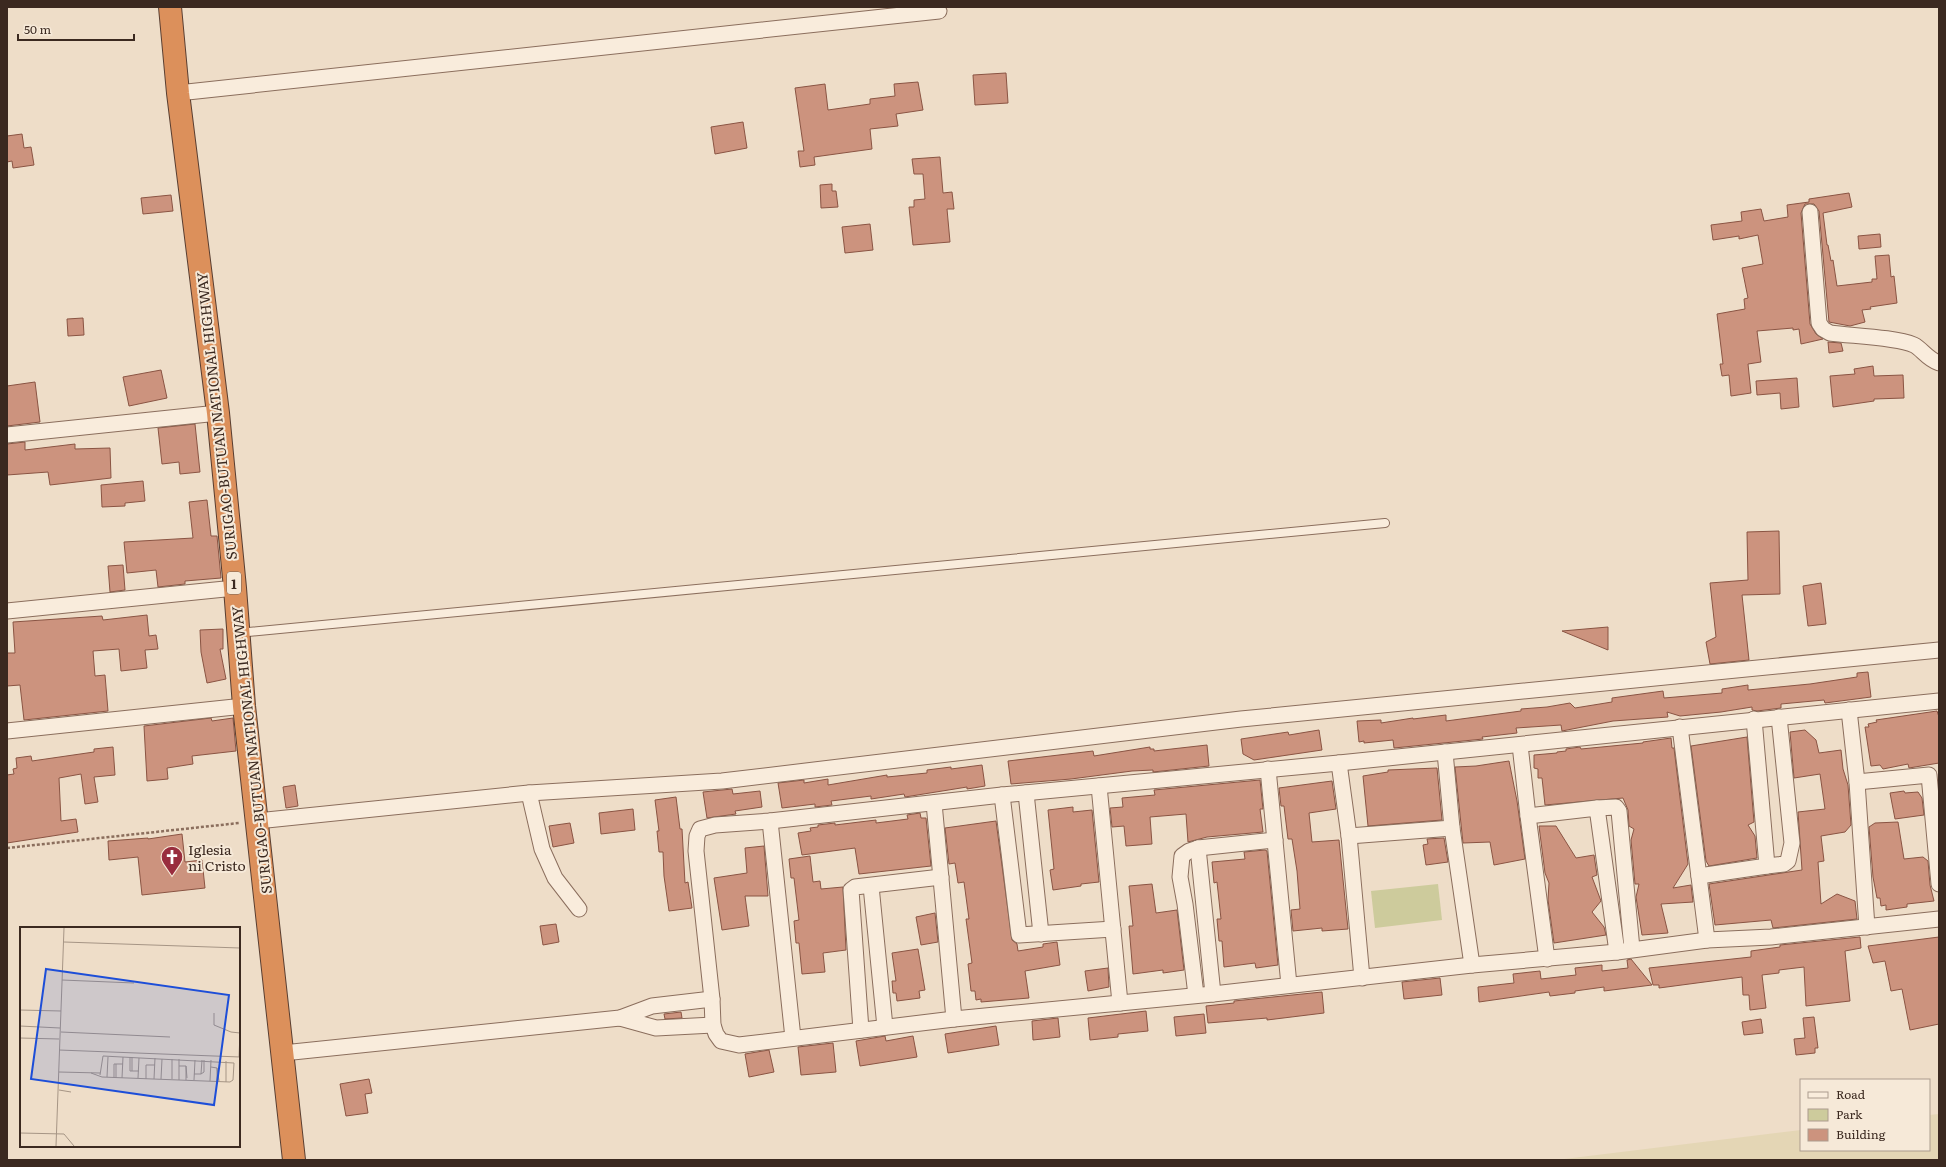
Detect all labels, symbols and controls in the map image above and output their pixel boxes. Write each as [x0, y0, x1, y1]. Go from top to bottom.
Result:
scale bar [18, 16, 134, 42]
text: 50 m [24, 20, 51, 38]
street label: SURIGAO-BUTUAN NATIONAL HIGHWAY [191, 271, 241, 561]
road number: 1 [227, 572, 241, 594]
street label: SURIGAO-BUTUAN NATIONAL HIGHWAY [226, 605, 276, 895]
place label: Iglesia ni Cristo [188, 839, 246, 875]
church icon: Iglesia ni Cristo [159, 844, 185, 877]
inset map [20, 927, 240, 1147]
legend [1800, 1079, 1930, 1151]
text: Road [1836, 1085, 1866, 1103]
text: Park [1836, 1105, 1863, 1123]
text: Building [1836, 1125, 1886, 1143]

